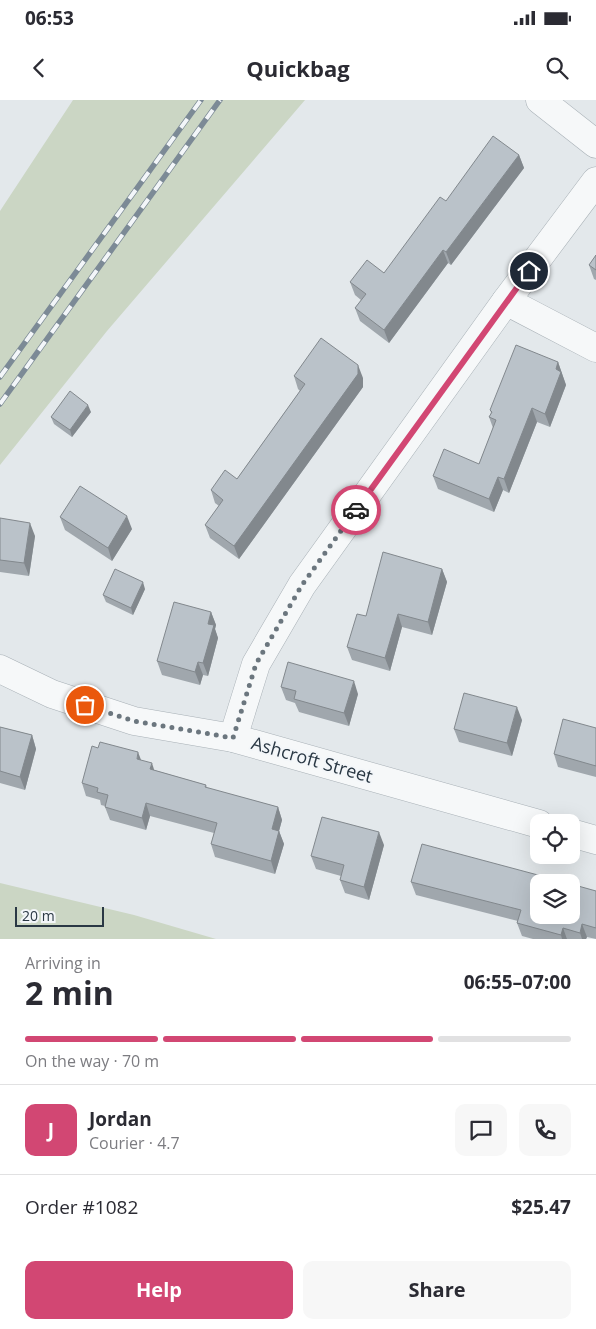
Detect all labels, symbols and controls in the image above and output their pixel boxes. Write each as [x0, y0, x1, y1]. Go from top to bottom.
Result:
text: 06:53 [25, 5, 74, 31]
text: Quickbag [246, 53, 350, 83]
icon: back [25, 54, 53, 82]
icon: search [543, 54, 571, 82]
pin [508, 250, 550, 292]
icon: home [515, 257, 543, 285]
courier [331, 485, 381, 535]
icon: car [342, 496, 370, 524]
pin [64, 684, 106, 726]
icon: bag [71, 691, 99, 719]
street label: Ashcroft Street [249, 730, 376, 788]
map controls [530, 814, 580, 924]
button: locate [530, 814, 580, 864]
button: layers [530, 874, 580, 924]
scale bar [15, 904, 104, 927]
text: 20 m [22, 906, 55, 925]
text: Arriving in [25, 952, 101, 974]
text: 06:55–07:00 [464, 969, 571, 995]
text: 2 min [25, 971, 114, 1014]
text: On the way · 70 m [25, 1050, 159, 1072]
button: chat [455, 1104, 507, 1156]
button: phone [519, 1104, 571, 1156]
text: Jordan [89, 1106, 152, 1132]
text: J [48, 1117, 54, 1143]
text: Courier · 4.7 [89, 1132, 180, 1154]
text: Order #1082 [25, 1194, 138, 1220]
text: $25.47 [511, 1194, 571, 1220]
button: Help [25, 1261, 293, 1319]
button: Share [303, 1261, 571, 1319]

